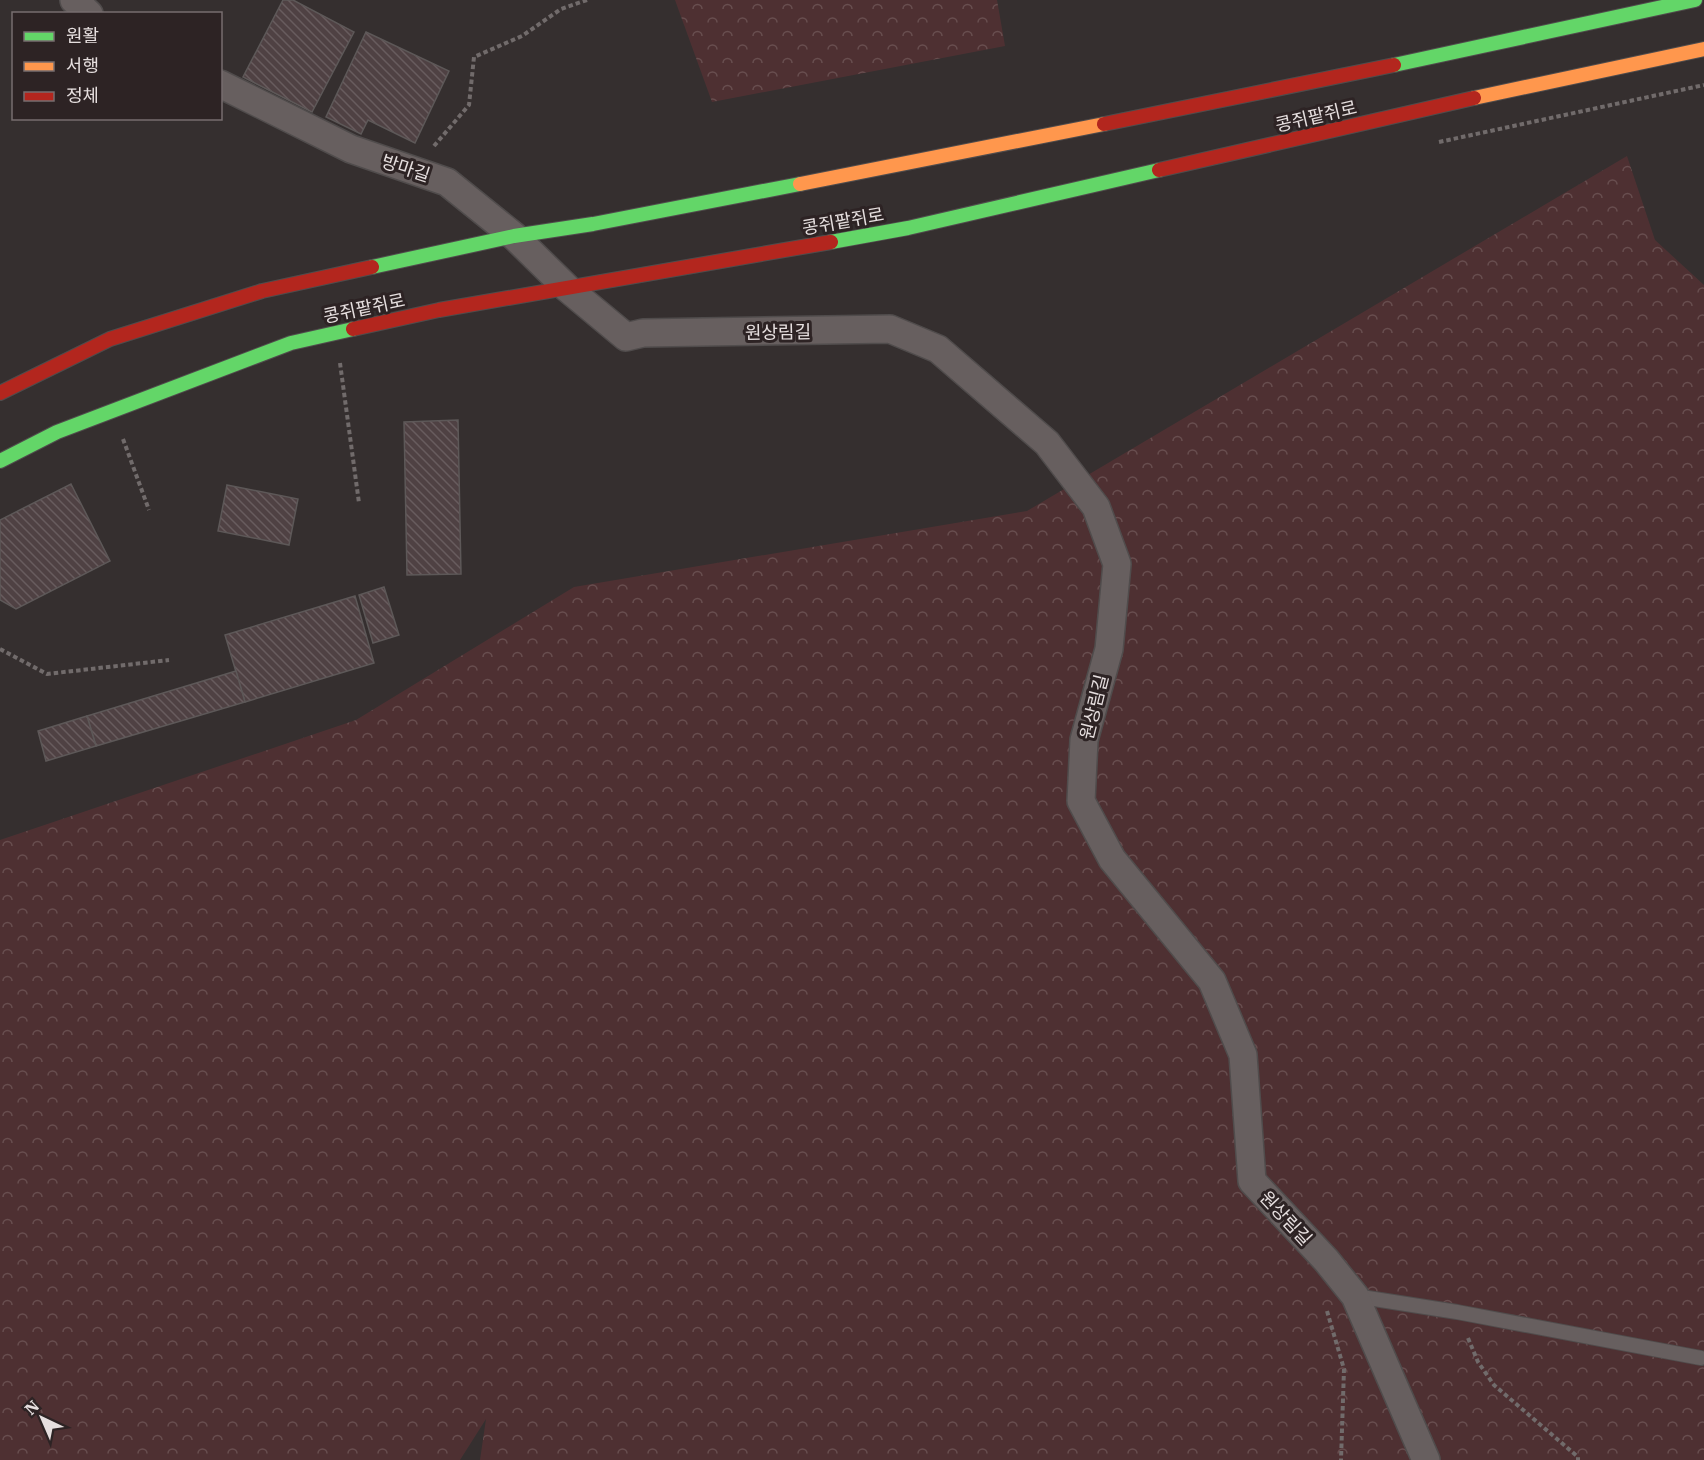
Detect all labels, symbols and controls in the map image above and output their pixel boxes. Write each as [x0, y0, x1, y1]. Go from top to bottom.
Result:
legend [12, 12, 222, 120]
text: 원활 [66, 24, 99, 47]
text: 서행 [66, 54, 99, 77]
text: 정체 [66, 84, 99, 107]
street label: 콩쥐팥쥐로 [1273, 95, 1359, 137]
street label: 방마길 [379, 149, 433, 187]
street label: 콩쥐팥쥐로 [800, 202, 886, 240]
street label: 콩쥐팥쥐로 [321, 288, 407, 328]
street label: 원상림길 [745, 320, 811, 344]
street label: 원상림길 [1075, 672, 1113, 742]
street label: 원상림길 [1255, 1186, 1317, 1250]
north arrow [12, 1388, 72, 1448]
text: N [20, 1396, 43, 1419]

